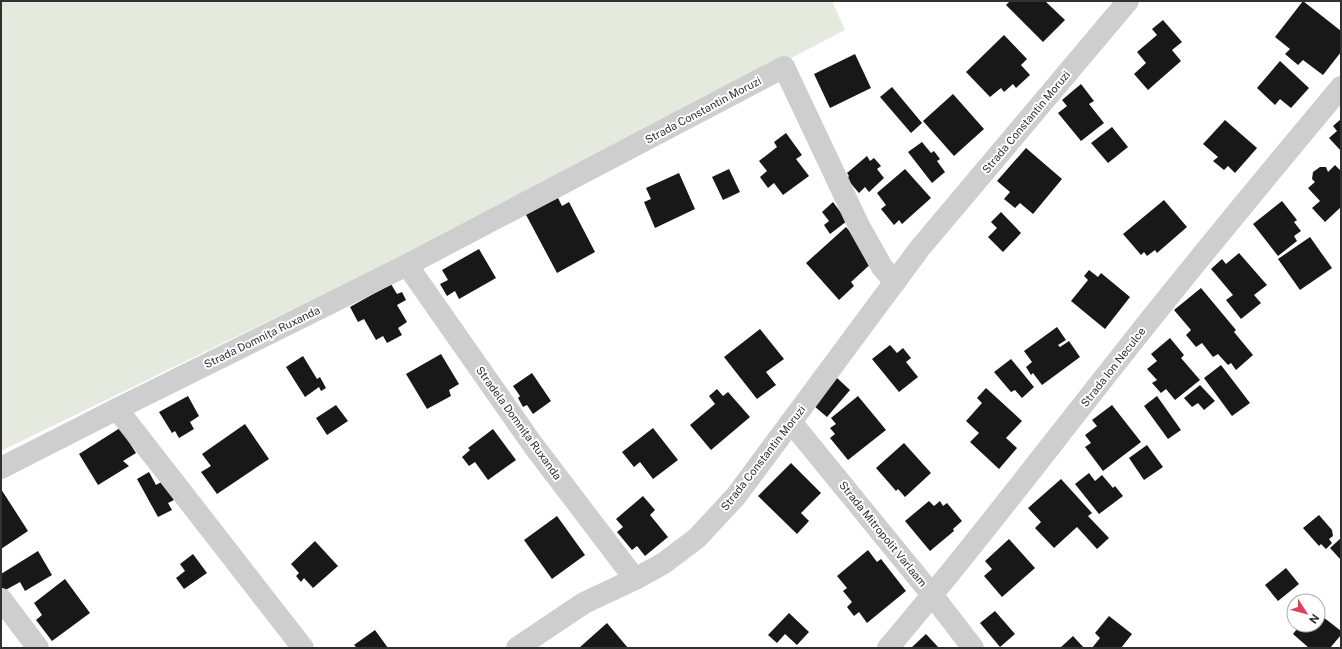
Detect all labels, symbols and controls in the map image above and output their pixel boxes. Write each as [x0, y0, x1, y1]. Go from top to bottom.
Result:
street label: Strada Constantin Moruzi [980, 69, 1072, 175]
street label: Strada Constantin Moruzi [643, 74, 763, 146]
street label: Strada Domnița Ruxanda [202, 304, 322, 370]
street label: Strada Ion Neculce [1078, 325, 1148, 409]
street label: Stradela Domnița Ruxanda [474, 364, 564, 482]
street label: Strada Constantin Moruzi [718, 403, 808, 513]
street label: Strada Mitropolit Varlaam [837, 479, 929, 589]
north arrow [1286, 593, 1326, 633]
text: N [1307, 612, 1321, 626]

